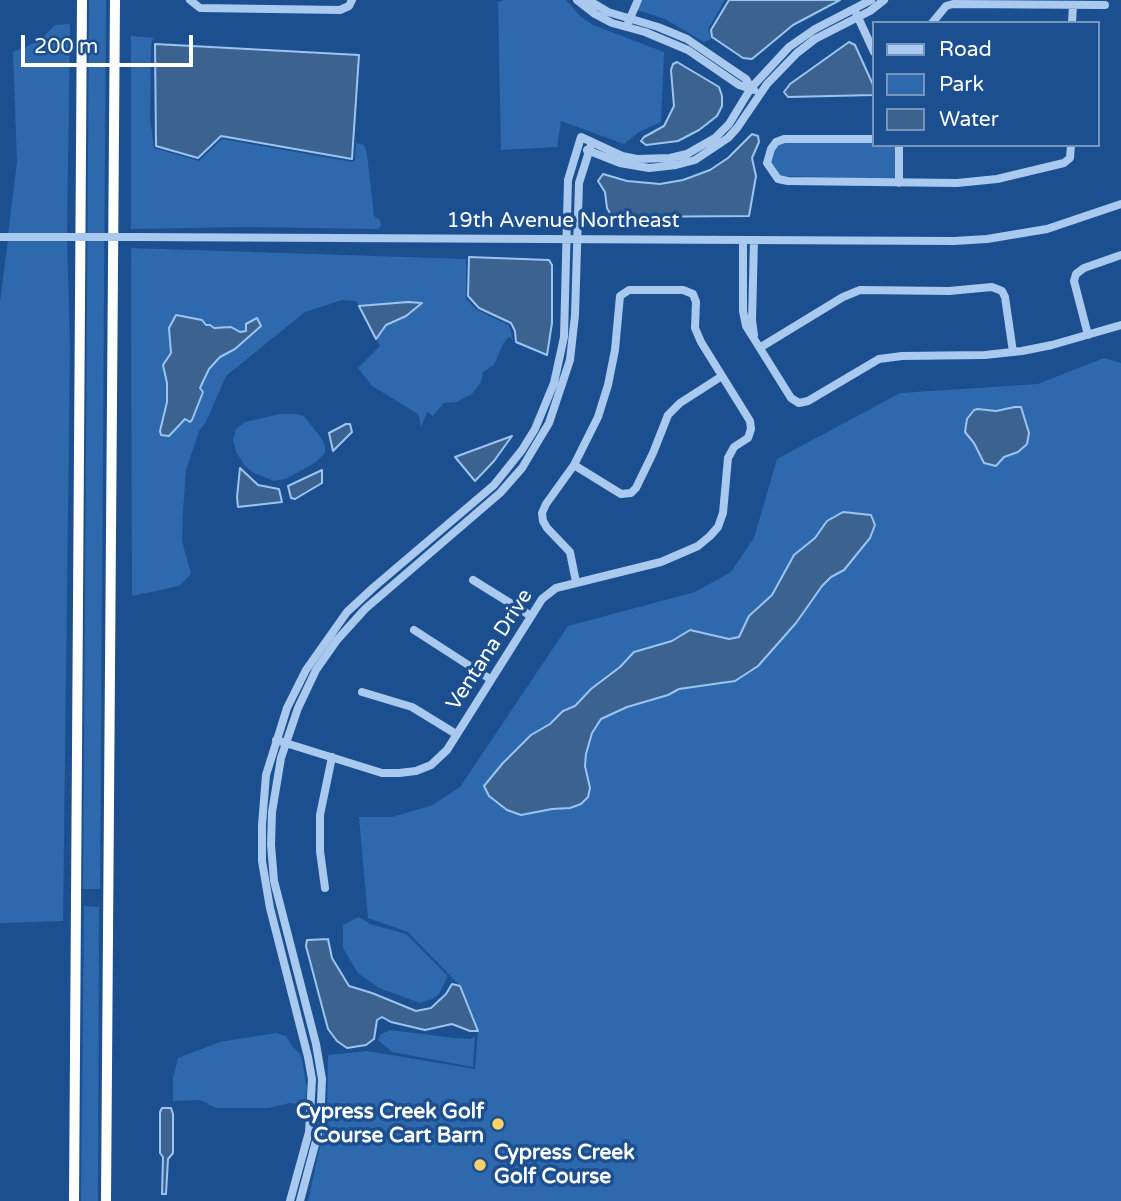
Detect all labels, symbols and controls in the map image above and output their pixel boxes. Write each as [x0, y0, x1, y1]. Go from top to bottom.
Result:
scale bar [24, 21, 196, 65]
legend [872, 21, 1100, 147]
text: 200 m [34, 34, 98, 59]
text: Road [939, 37, 992, 62]
text: Park [939, 72, 984, 97]
text: Water [939, 107, 999, 132]
street label: 19th Avenue Northeast [446, 208, 680, 234]
street label: Ventana Drive [441, 585, 539, 715]
place label: Cypress Creek Golf Course Cart Barn [296, 1099, 484, 1149]
marker: Cypress Creek Golf Course Cart Barn [490, 1116, 506, 1132]
place label: Cypress Creek Golf Course [494, 1140, 635, 1190]
marker: Cypress Creek Golf Course [472, 1157, 488, 1173]

